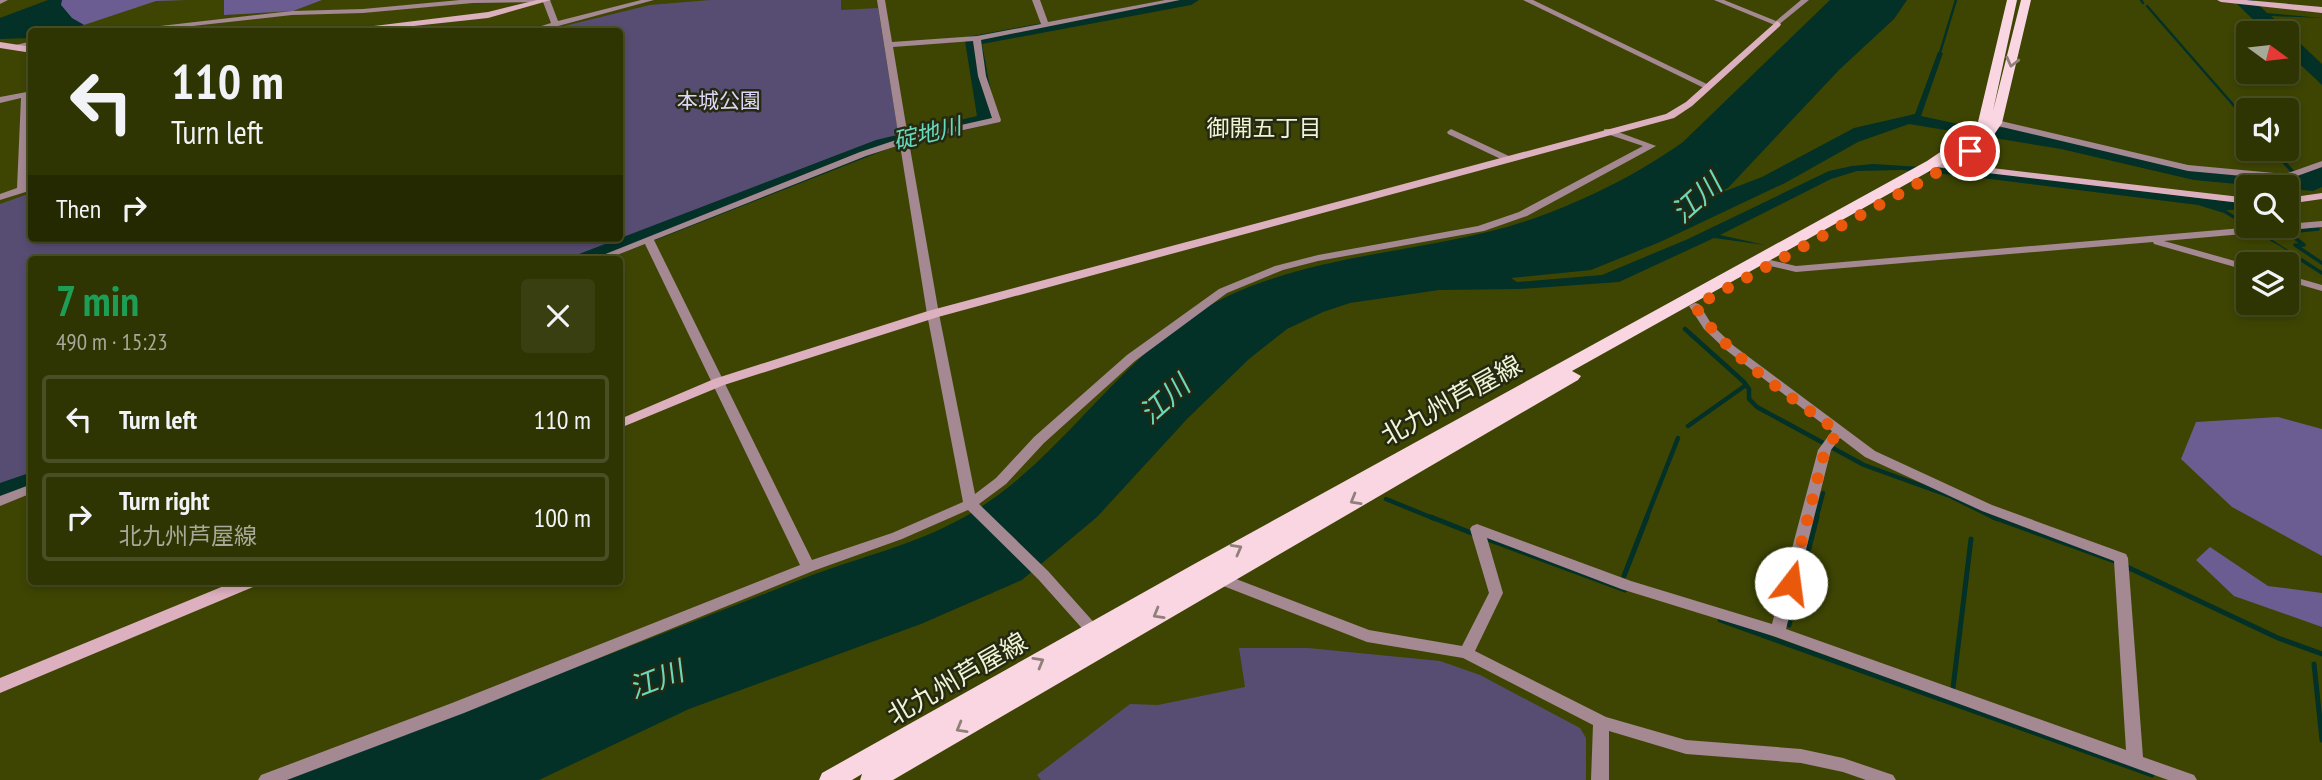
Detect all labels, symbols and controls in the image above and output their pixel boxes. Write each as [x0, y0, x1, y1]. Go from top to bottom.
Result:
north arrow [2236, 21, 2300, 84]
map controls [2236, 21, 2299, 315]
text: 110 m [171, 49, 284, 113]
icon: left [56, 56, 147, 147]
one-way arrow [2006, 56, 2020, 68]
park label: 本城公園 [677, 87, 761, 114]
button: sound [2236, 98, 2299, 161]
water label: 碇地川 [890, 110, 967, 155]
text: Turn left [171, 111, 263, 153]
district label: 御開五丁目 [1207, 113, 1322, 142]
pin [1940, 121, 2000, 181]
icon: arrive [1951, 132, 1989, 170]
water label: 江川 [1663, 164, 1731, 230]
button: search [2236, 175, 2299, 238]
icon: right [115, 189, 153, 227]
text: Then [56, 192, 101, 225]
button: layers [2236, 252, 2299, 315]
text: 7 min [56, 273, 139, 328]
button: close [521, 279, 595, 353]
text: 490 m · 15:23 [56, 327, 168, 356]
street label: 北九州芦屋線 [1375, 348, 1527, 452]
water label: 江川 [1131, 365, 1199, 431]
icon: left [60, 400, 98, 438]
text: Turn left [119, 403, 197, 436]
text: 110 m [533, 403, 591, 436]
text: Turn right [119, 484, 210, 517]
one-way arrow [1350, 492, 1363, 505]
icon: right [60, 498, 98, 536]
text: 100 m [533, 501, 591, 534]
text: 北九州芦屋線 [119, 521, 257, 550]
one-way arrow [1229, 544, 1242, 557]
position arrow [1754, 546, 1828, 620]
one-way arrow [1153, 605, 1166, 618]
street label: 北九州芦屋線 [881, 625, 1033, 731]
water label: 江川 [623, 651, 692, 706]
one-way arrow [1032, 657, 1044, 670]
one-way arrow [956, 720, 969, 733]

